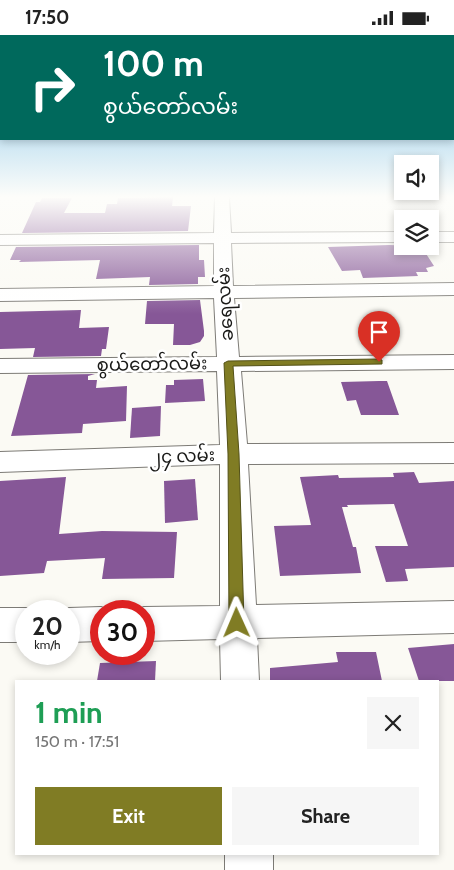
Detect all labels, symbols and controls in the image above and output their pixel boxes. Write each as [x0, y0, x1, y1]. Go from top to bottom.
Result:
text: 17:50 [25, 6, 70, 29]
text: 100 m [103, 42, 204, 85]
icon: right [20, 55, 85, 120]
text: စွယ်တော်လမ်း [103, 93, 238, 120]
map controls [394, 155, 439, 255]
button: sound [394, 155, 439, 200]
button: layers [394, 210, 439, 255]
street label: ခရေလမ်း [210, 266, 242, 342]
pin [358, 311, 400, 362]
icon: arrive [365, 318, 393, 346]
street label: စွယ်တော်လမ်း [96, 350, 208, 380]
street label: ၂၄ လမ်း [149, 442, 216, 472]
position arrow [210, 596, 262, 648]
speed limit sign: 30 [90, 600, 155, 665]
text: 20 [32, 611, 63, 641]
text: km/h [34, 637, 61, 652]
text: 1 min [35, 694, 103, 731]
button: close [367, 697, 419, 749]
text: 150 m · 17:51 [35, 732, 119, 751]
button: Exit [35, 787, 222, 845]
button: Share [232, 787, 419, 845]

